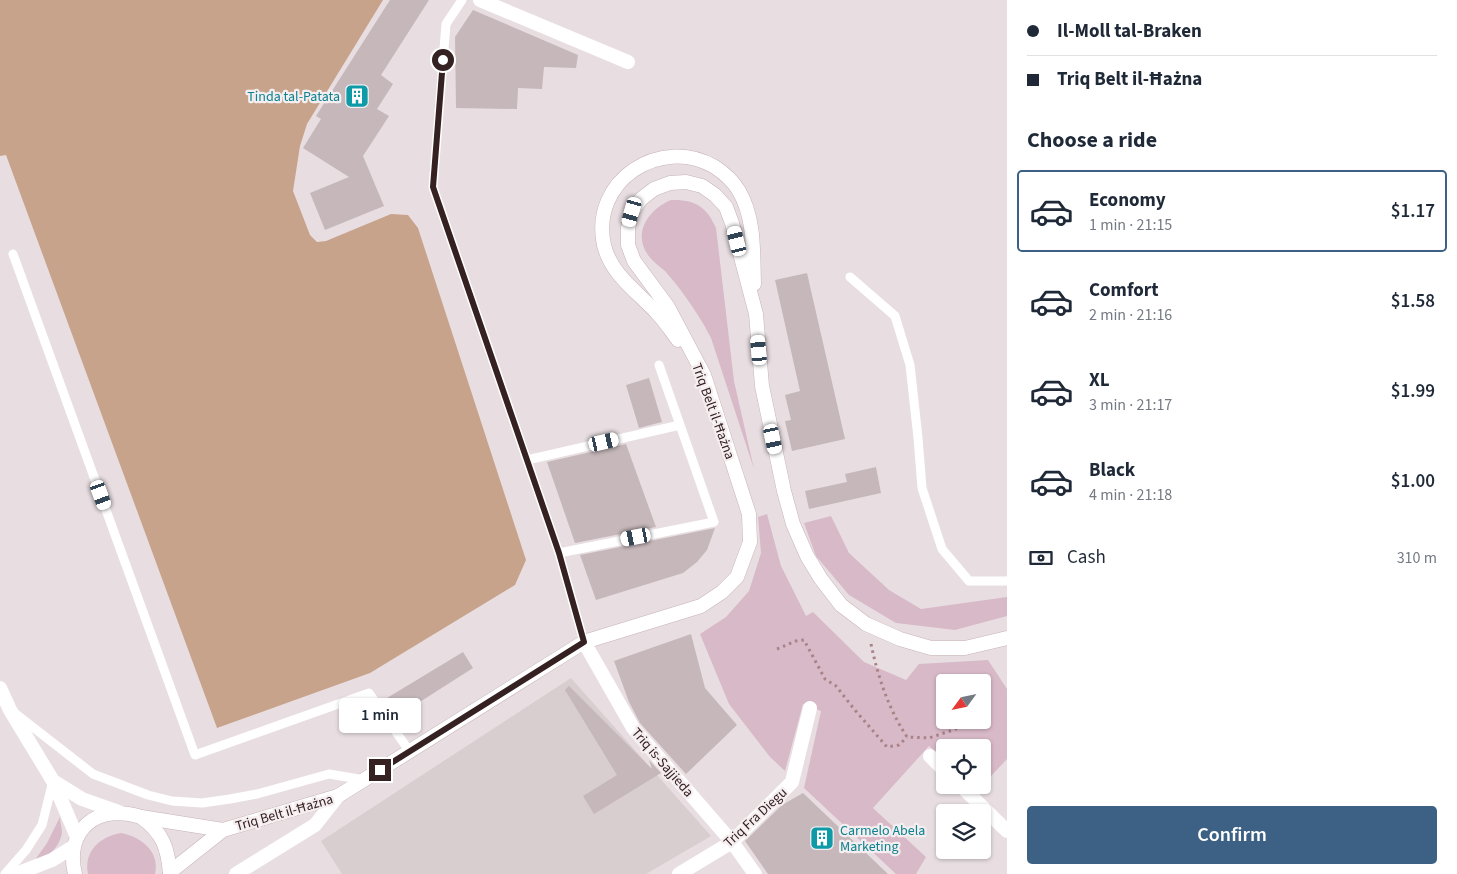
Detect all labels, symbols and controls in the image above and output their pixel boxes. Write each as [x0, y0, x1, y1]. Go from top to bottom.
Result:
text: Il-Moll tal-Braken [1057, 18, 1202, 45]
route start [432, 49, 454, 71]
text: Triq Belt il-Ħażna [1057, 66, 1202, 93]
building icon: Tinda tal-Patata [344, 83, 370, 109]
place label: Tinda tal-Patata [247, 87, 340, 107]
text: Choose a ride [1027, 124, 1157, 156]
text: Economy [1089, 187, 1166, 214]
icon: car [1029, 189, 1074, 234]
car [620, 196, 643, 228]
text: $1.17 [1391, 198, 1435, 225]
text: 1 min · 21:15 [1089, 214, 1172, 236]
car [726, 225, 747, 257]
text: Comfort [1089, 277, 1159, 304]
icon: car [1029, 279, 1074, 324]
text: $1.58 [1391, 288, 1435, 315]
text: 2 min · 21:16 [1089, 304, 1172, 326]
car [750, 334, 767, 366]
street label: Triq Belt il-Ħażna [686, 361, 740, 462]
text: XL [1089, 367, 1110, 394]
icon: car [1029, 369, 1074, 414]
text: $1.99 [1391, 378, 1435, 405]
text: 3 min · 21:17 [1089, 394, 1172, 416]
car [762, 423, 783, 455]
car [587, 431, 620, 453]
text: Black [1089, 457, 1135, 484]
icon: car [1029, 459, 1074, 504]
text: $1.00 [1391, 468, 1435, 495]
car [88, 478, 113, 512]
text: 4 min · 21:18 [1089, 484, 1172, 506]
car [619, 527, 652, 547]
icon: cash [1027, 544, 1055, 572]
text: Cash [1067, 544, 1106, 571]
text: 310 m [1397, 547, 1437, 569]
north arrow [936, 674, 991, 729]
map controls [936, 674, 991, 859]
callout: 1 min [339, 698, 421, 732]
text: 1 min [361, 704, 399, 726]
street label: Triq is-Sajjieda [627, 724, 698, 802]
button: locate [936, 739, 991, 794]
route end [369, 759, 391, 781]
street label: Triq Fra Diegu [720, 783, 792, 852]
street label: Triq Belt il-Ħażna [233, 789, 335, 836]
button: layers [936, 804, 991, 859]
button: Confirm [1027, 806, 1437, 864]
place label: Carmelo Abela Marketing [840, 821, 925, 857]
building icon: Carmelo Abela Marketing [809, 825, 835, 851]

